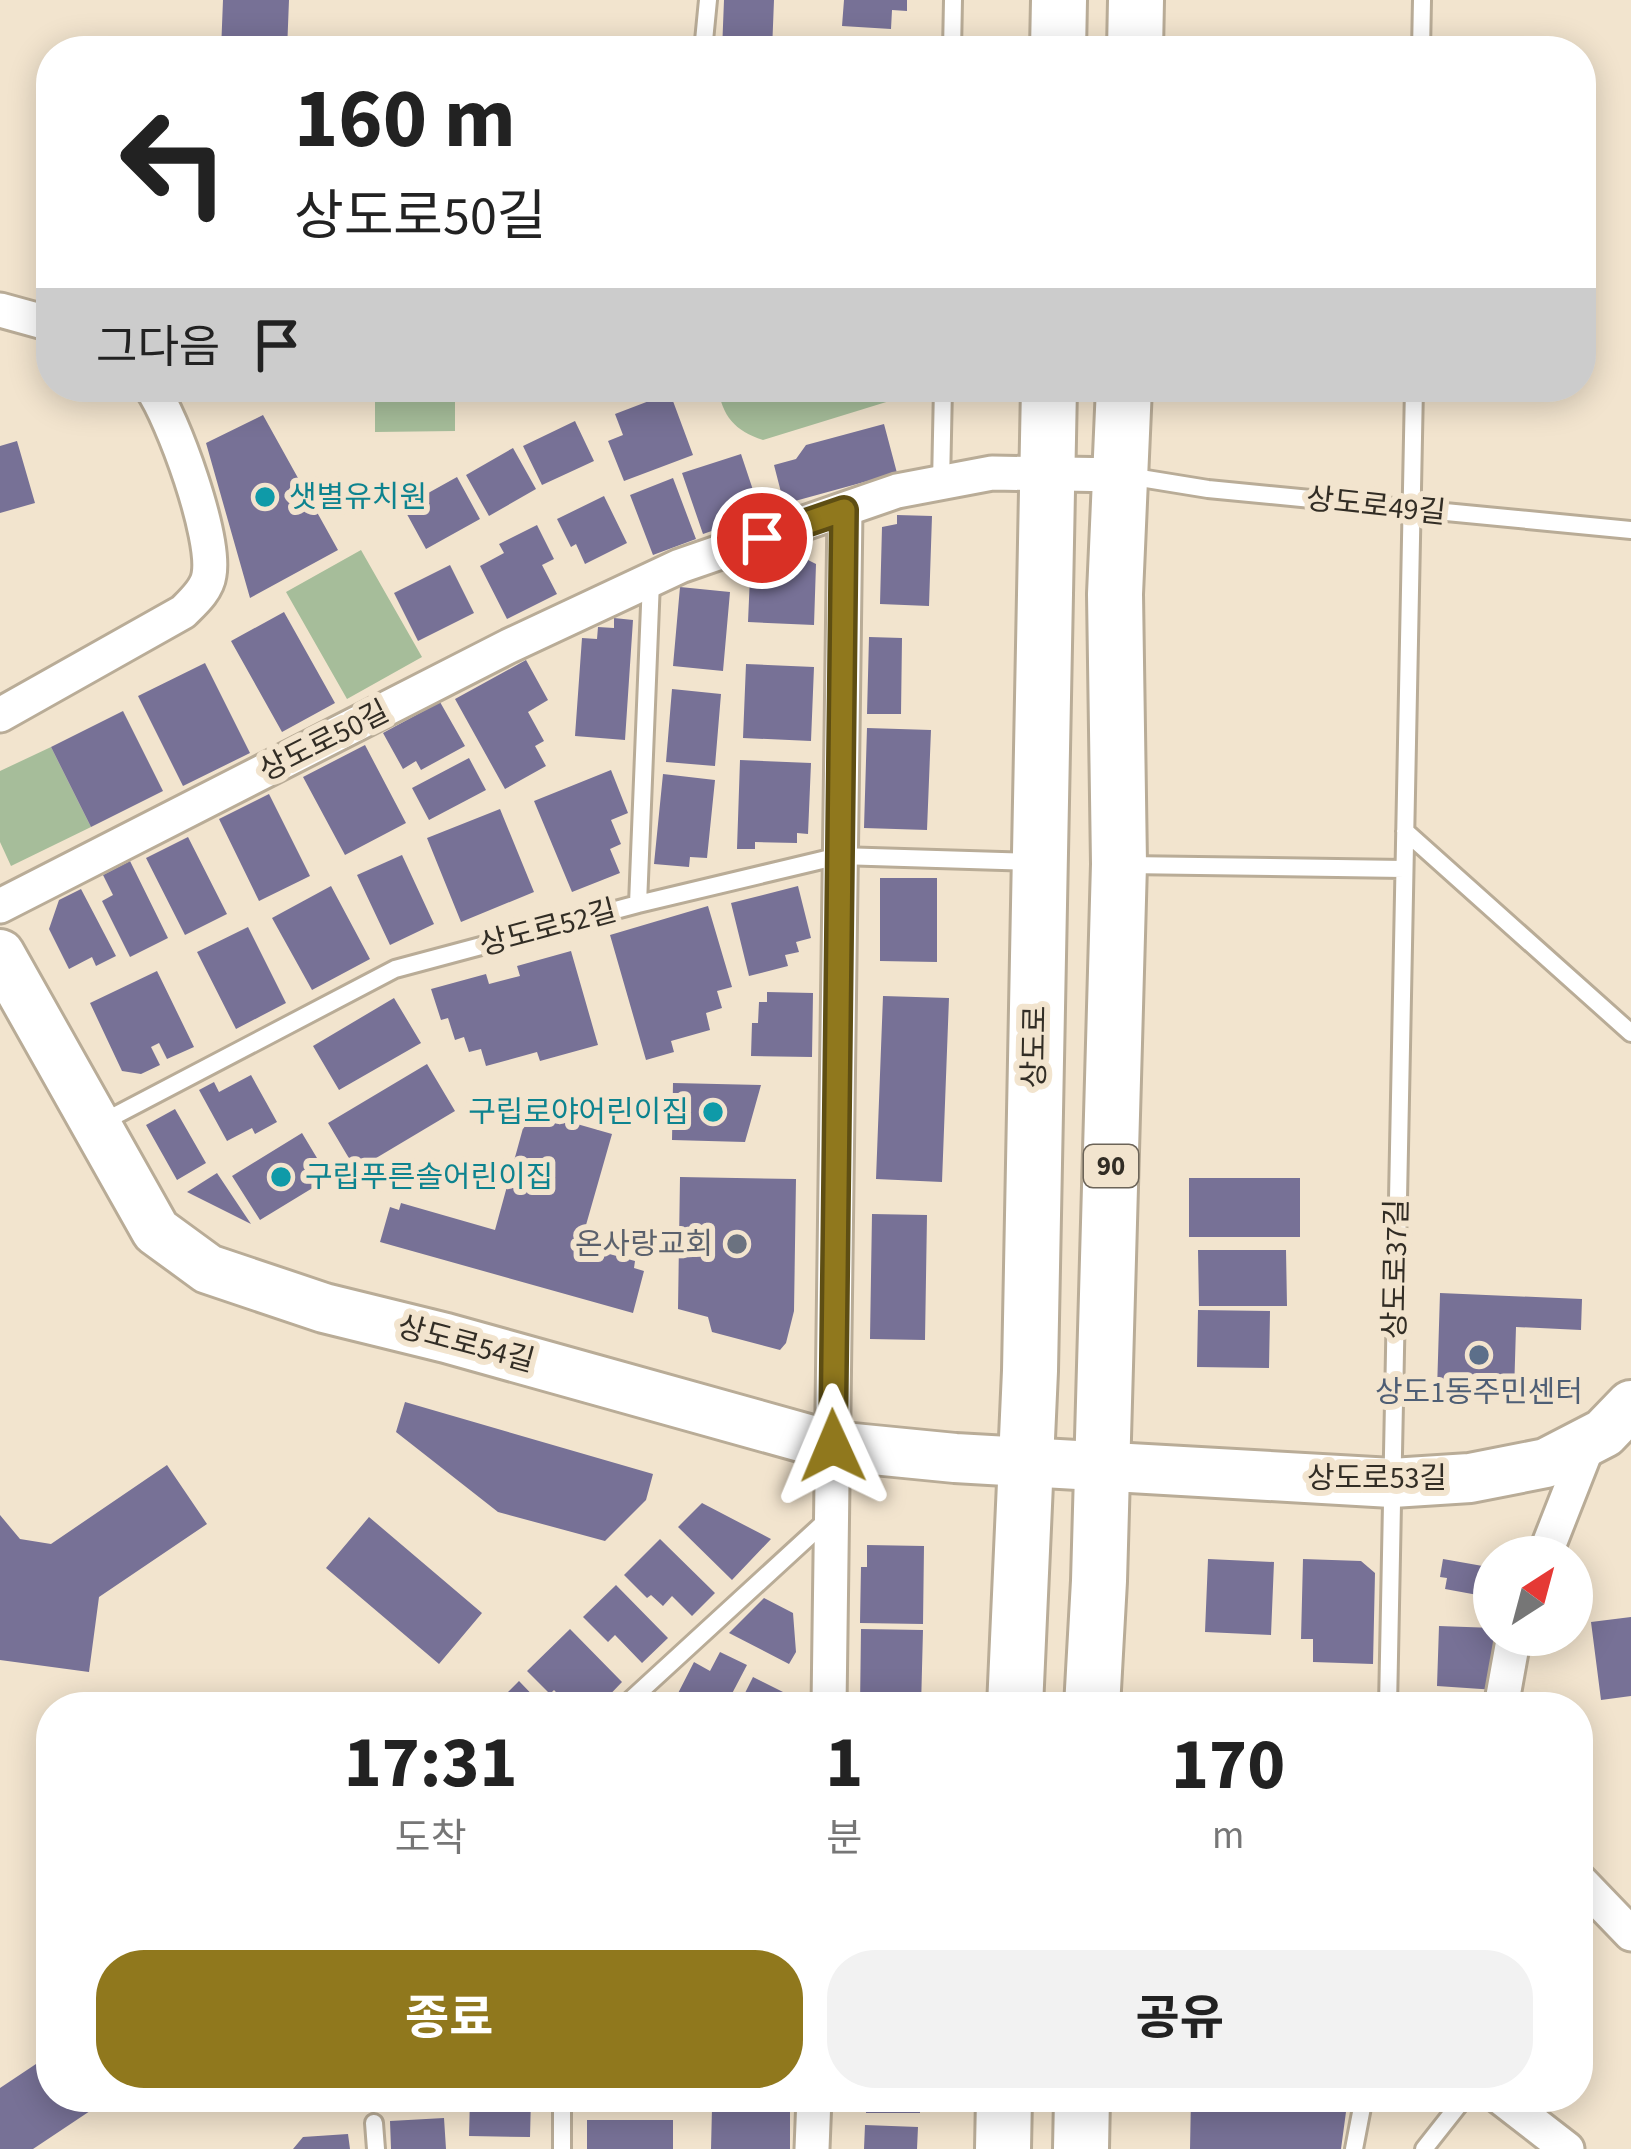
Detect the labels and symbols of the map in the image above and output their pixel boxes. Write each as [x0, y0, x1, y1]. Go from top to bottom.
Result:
place label: 샛별유치원 [289, 476, 427, 519]
street label: 상도로49길 [1304, 477, 1448, 535]
marker: 샛별유치원 [252, 484, 278, 510]
pin [711, 487, 813, 589]
street label: 상도로50길 [252, 690, 396, 792]
street label: 상도로52길 [475, 889, 621, 967]
street label: 상도로 [1013, 1005, 1057, 1089]
place label: 구립로야어린이집 [468, 1091, 689, 1134]
marker: 구립로야어린이집 [700, 1099, 726, 1125]
road number: 90 [1084, 1145, 1138, 1187]
place label: 구립푸른솔어린이집 [305, 1156, 553, 1199]
marker: 구립푸른솔어린이집 [268, 1164, 294, 1190]
street label: 상도로37길 [1373, 1199, 1419, 1339]
place label: 온사랑교회 [575, 1223, 713, 1266]
marker: 온사랑교회 [724, 1231, 750, 1257]
street label: 상도로54길 [393, 1305, 539, 1383]
marker: 상도1동주민센터 [1466, 1342, 1492, 1368]
place label: 상도1동주민센터 [1375, 1371, 1583, 1414]
position arrow [770, 1383, 896, 1509]
street label: 상도로53길 [1307, 1457, 1447, 1500]
north arrow [1473, 1536, 1593, 1656]

